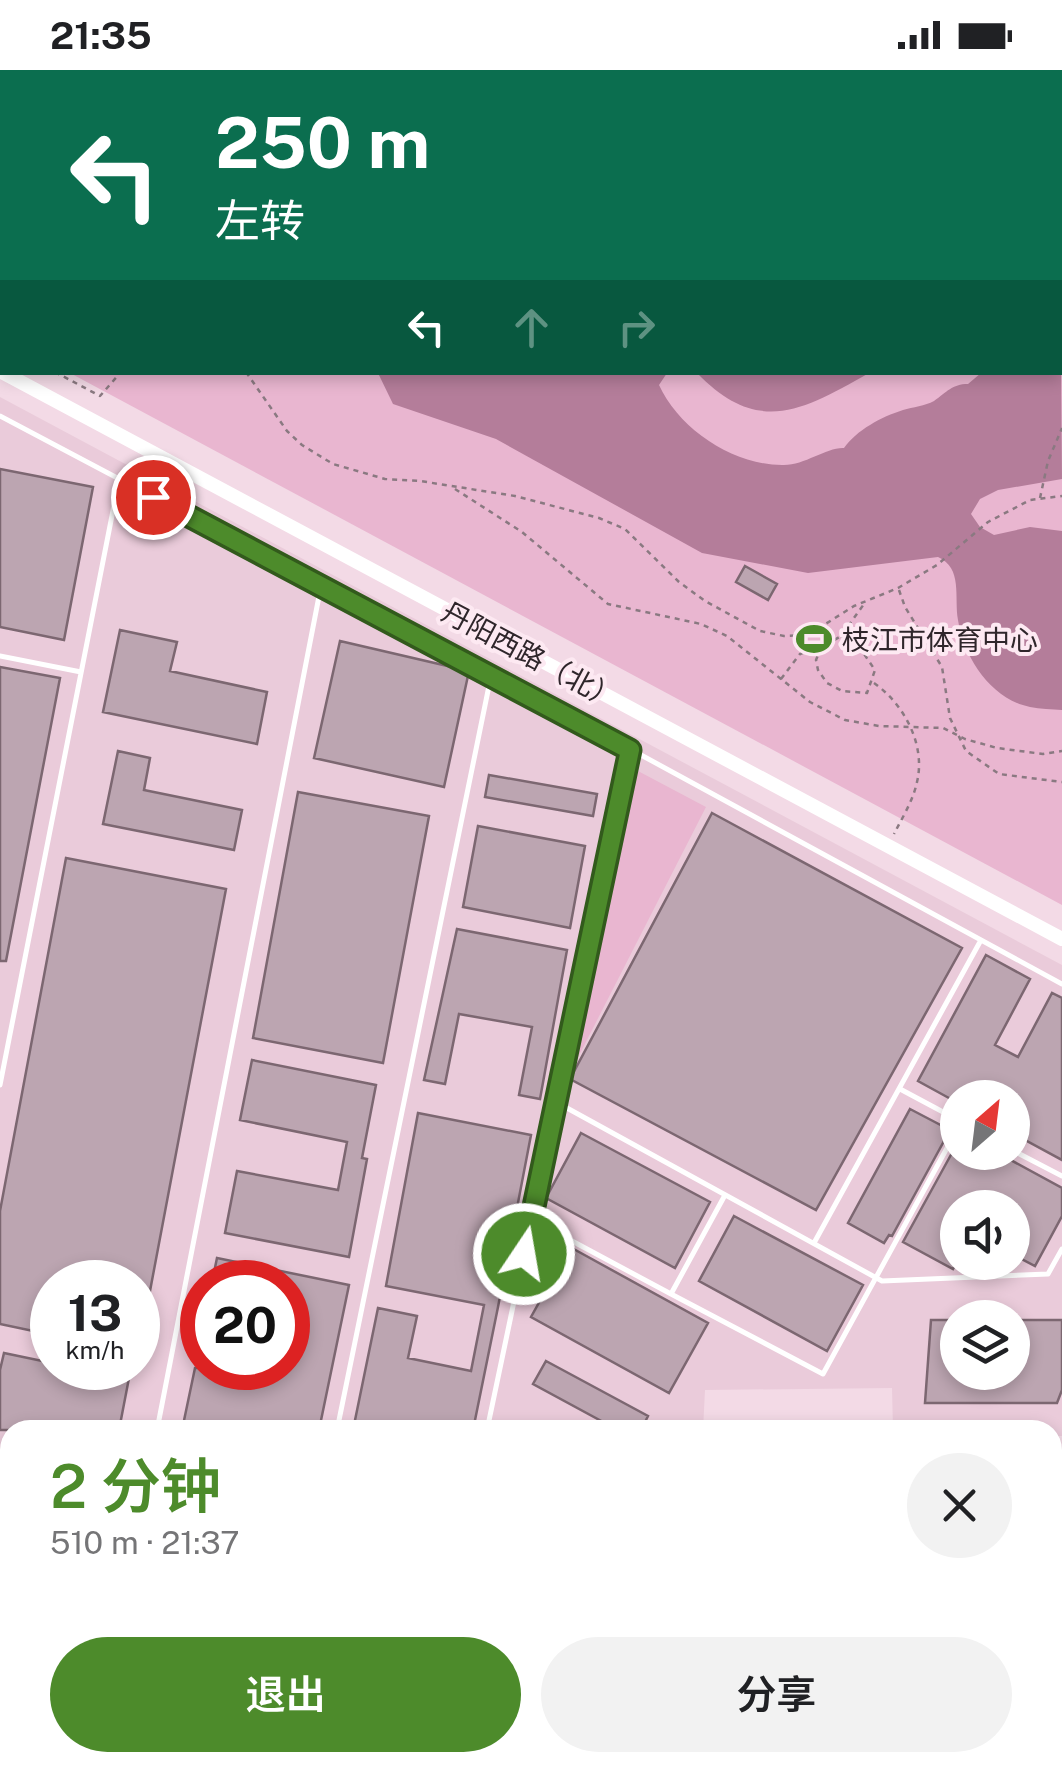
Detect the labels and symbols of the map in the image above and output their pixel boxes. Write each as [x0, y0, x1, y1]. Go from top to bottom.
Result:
pin [111, 455, 196, 540]
street label: 丹阳西路（北） [437, 594, 625, 716]
sports icon: 枝江市体育中心 [795, 620, 833, 658]
place label: 枝江市体育中心 [842, 623, 1038, 656]
north arrow [940, 1080, 1030, 1170]
position arrow [472, 1202, 576, 1306]
speed limit sign: 20 [180, 1260, 310, 1390]

